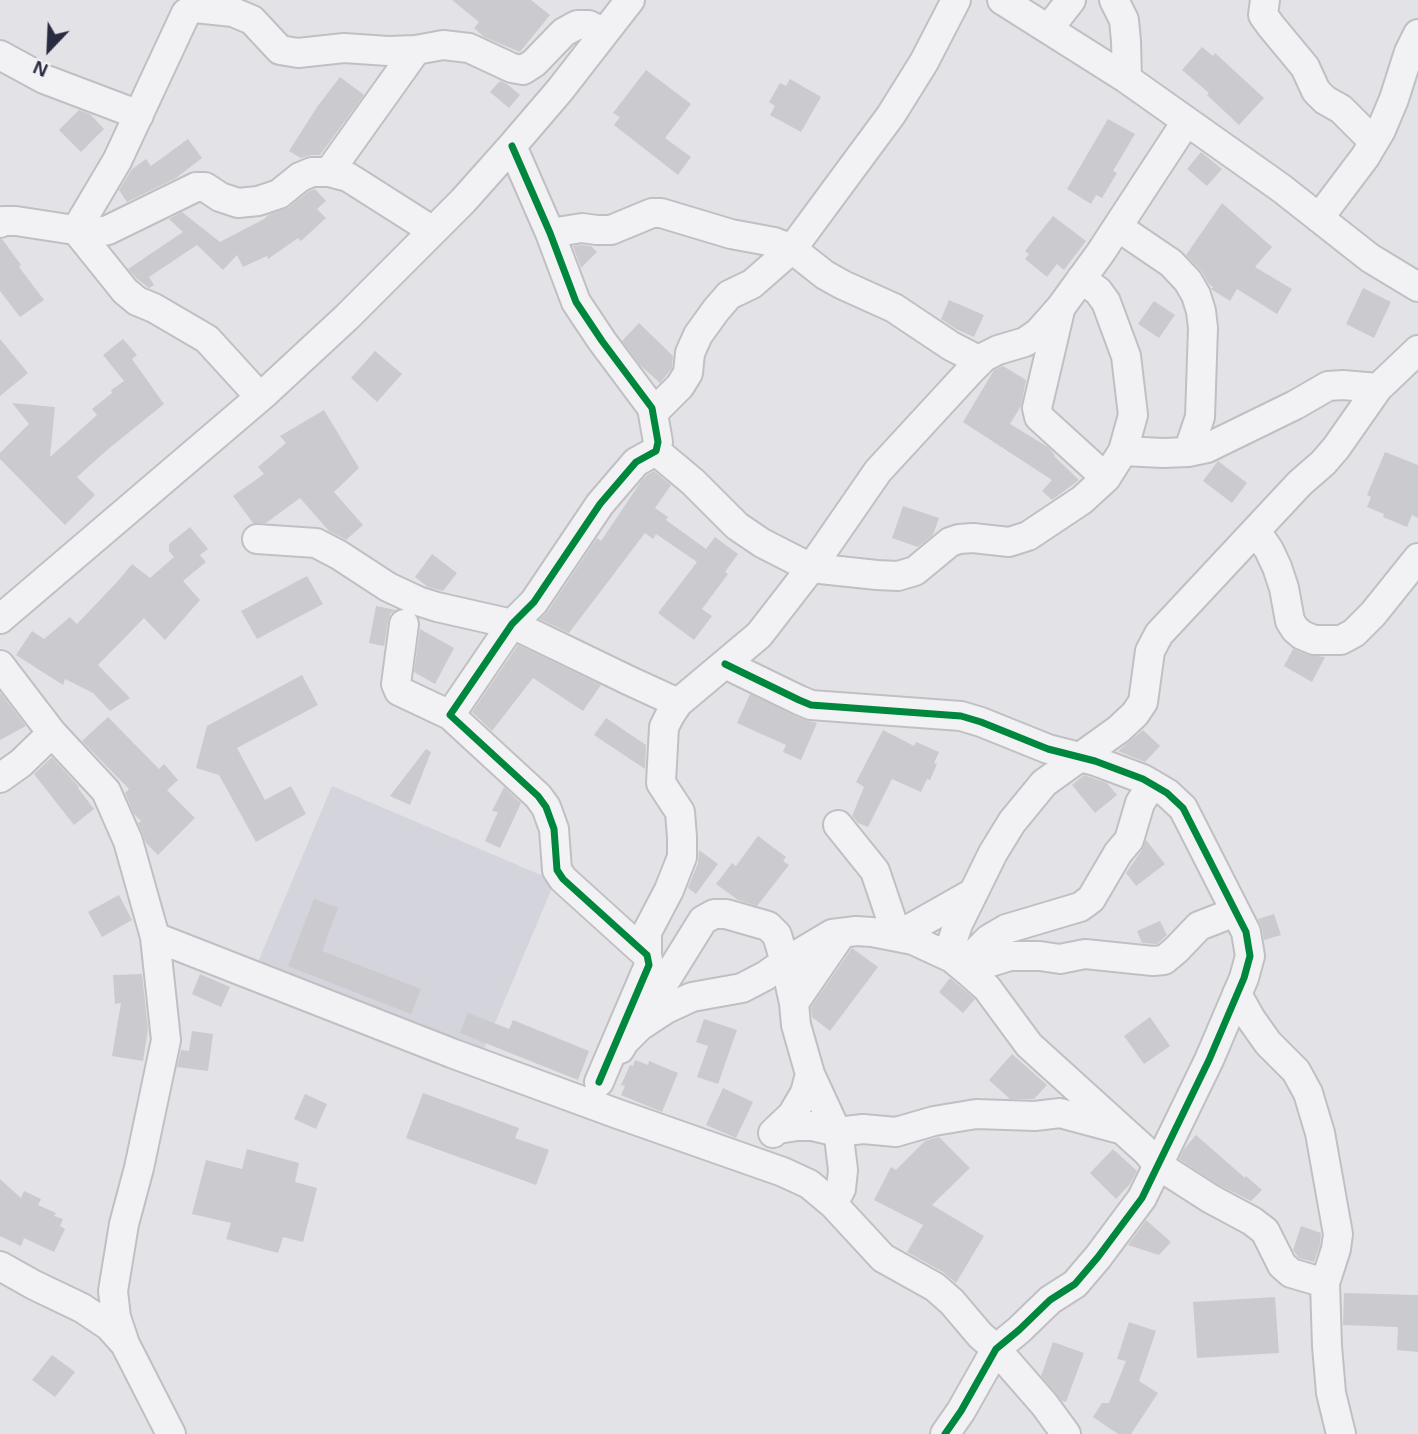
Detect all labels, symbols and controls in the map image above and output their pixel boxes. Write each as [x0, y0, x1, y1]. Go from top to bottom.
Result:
north arrow [14, 14, 84, 84]
text: N [30, 56, 51, 81]

